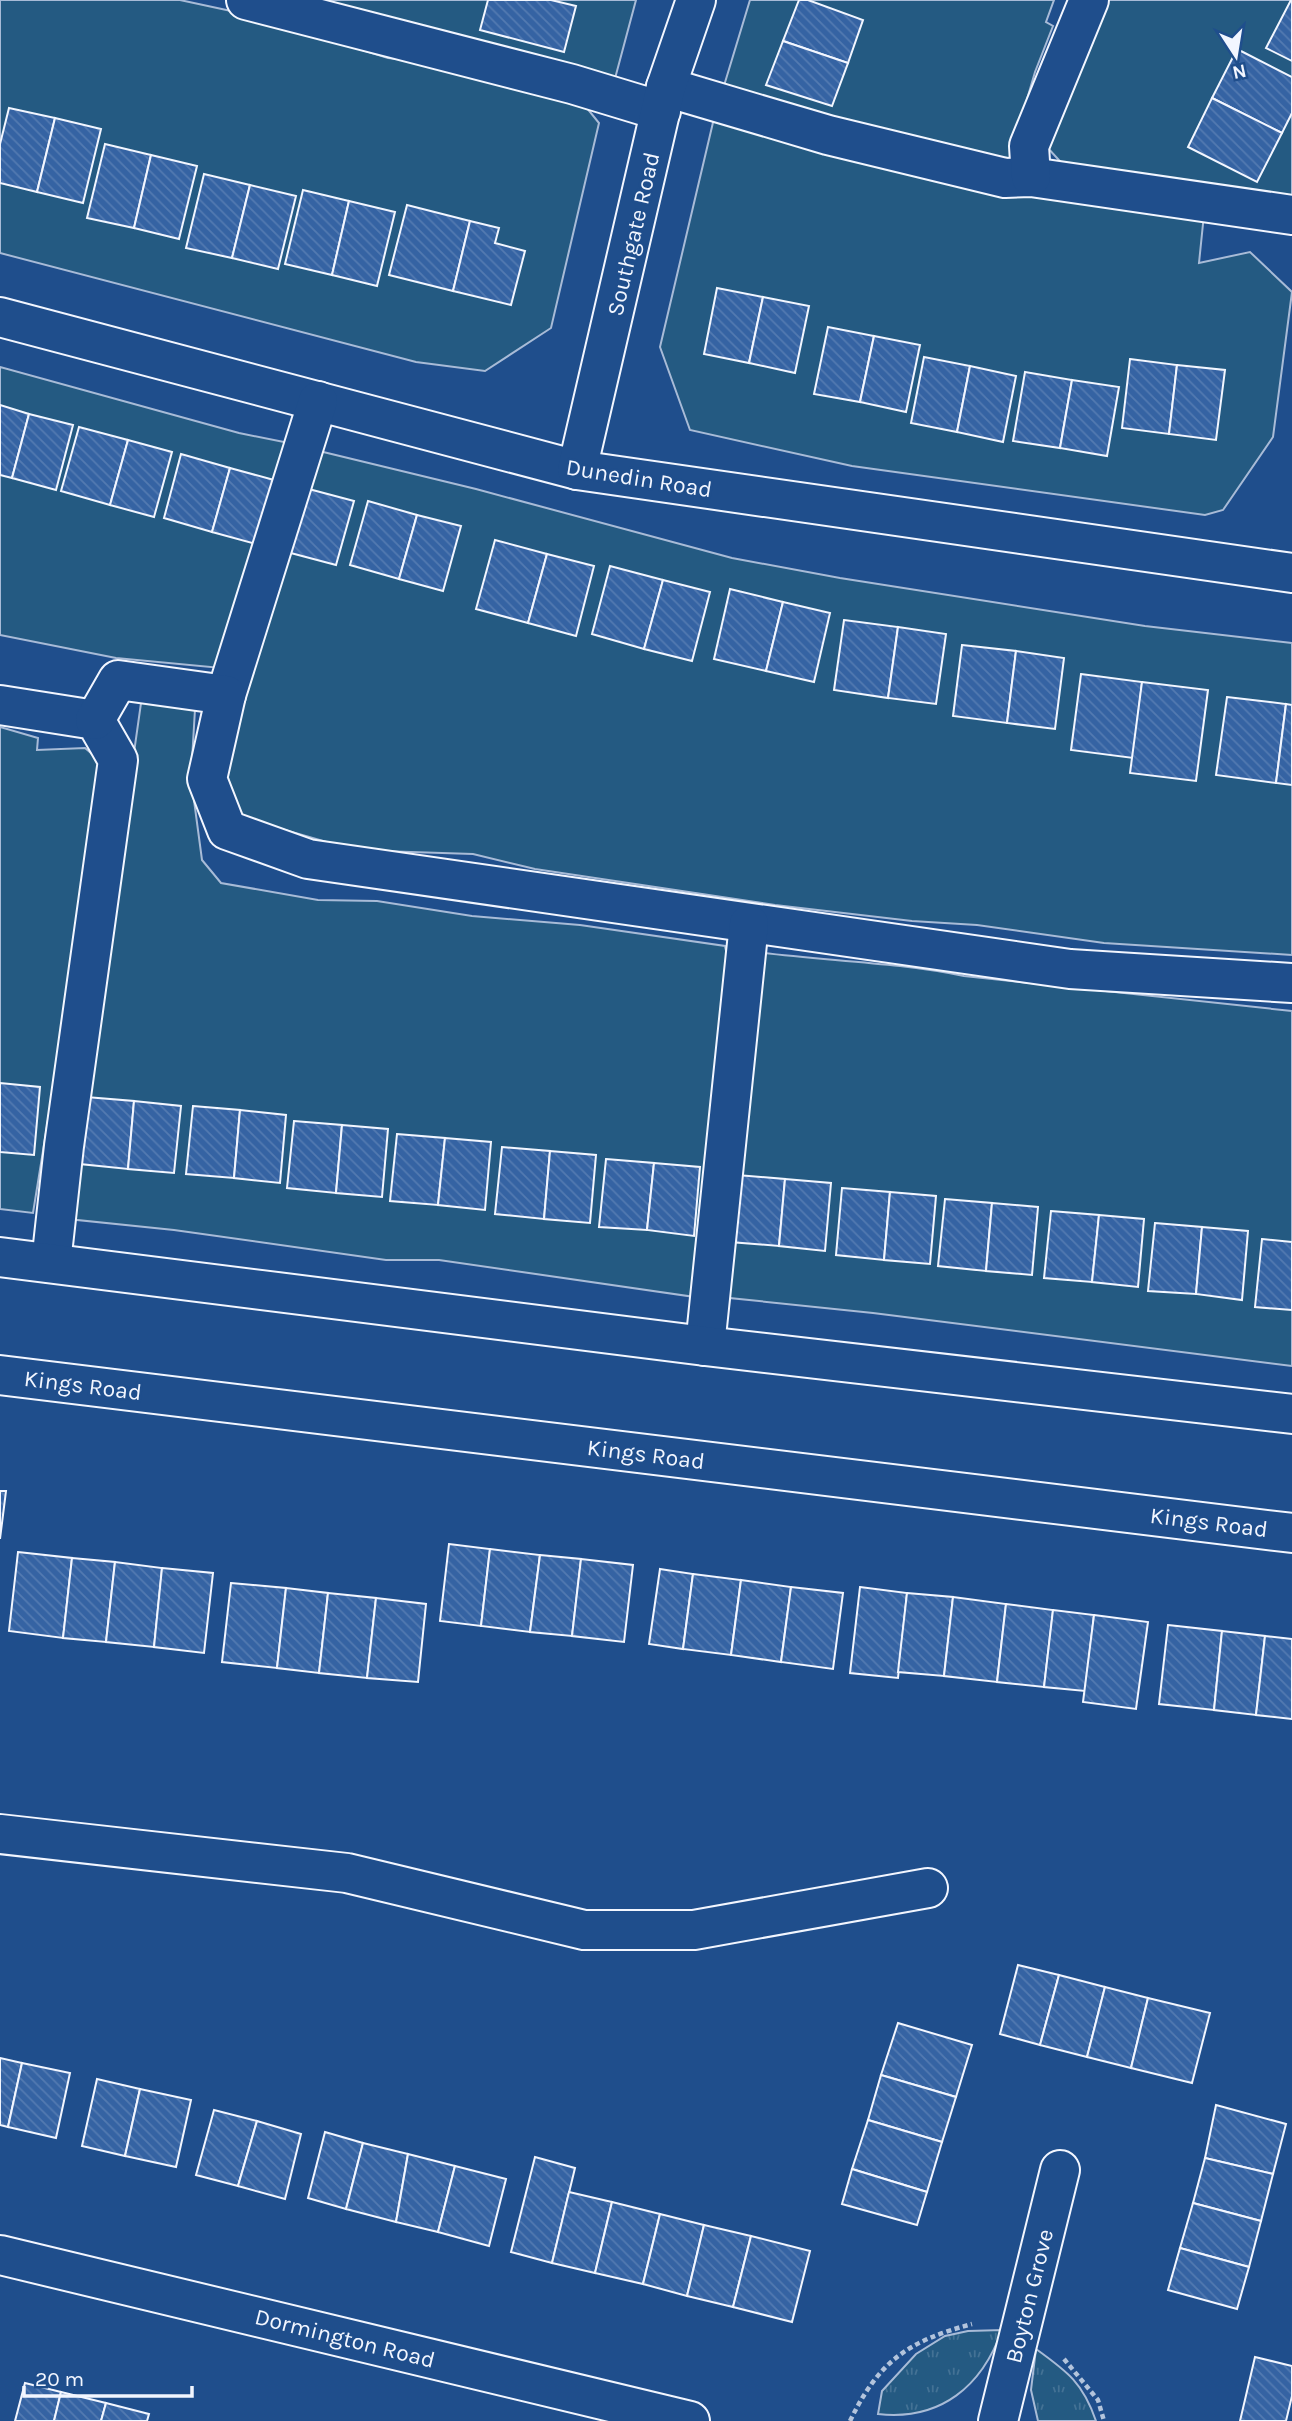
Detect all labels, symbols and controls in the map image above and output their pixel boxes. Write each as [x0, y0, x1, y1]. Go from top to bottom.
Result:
north arrow [1201, 21, 1271, 91]
text: N [1230, 59, 1248, 84]
street label: Southgate Road [601, 149, 665, 319]
street label: Dunedin Road [564, 454, 714, 503]
street label: Kings Road [23, 1365, 143, 1406]
street label: Kings Road [586, 1434, 706, 1475]
street label: Kings Road [1149, 1502, 1269, 1543]
street label: Boyton Grove [1000, 2226, 1059, 2366]
street label: Dormington Road [252, 2303, 438, 2374]
scale bar [24, 2354, 192, 2398]
text: 20 m [35, 2367, 84, 2391]

